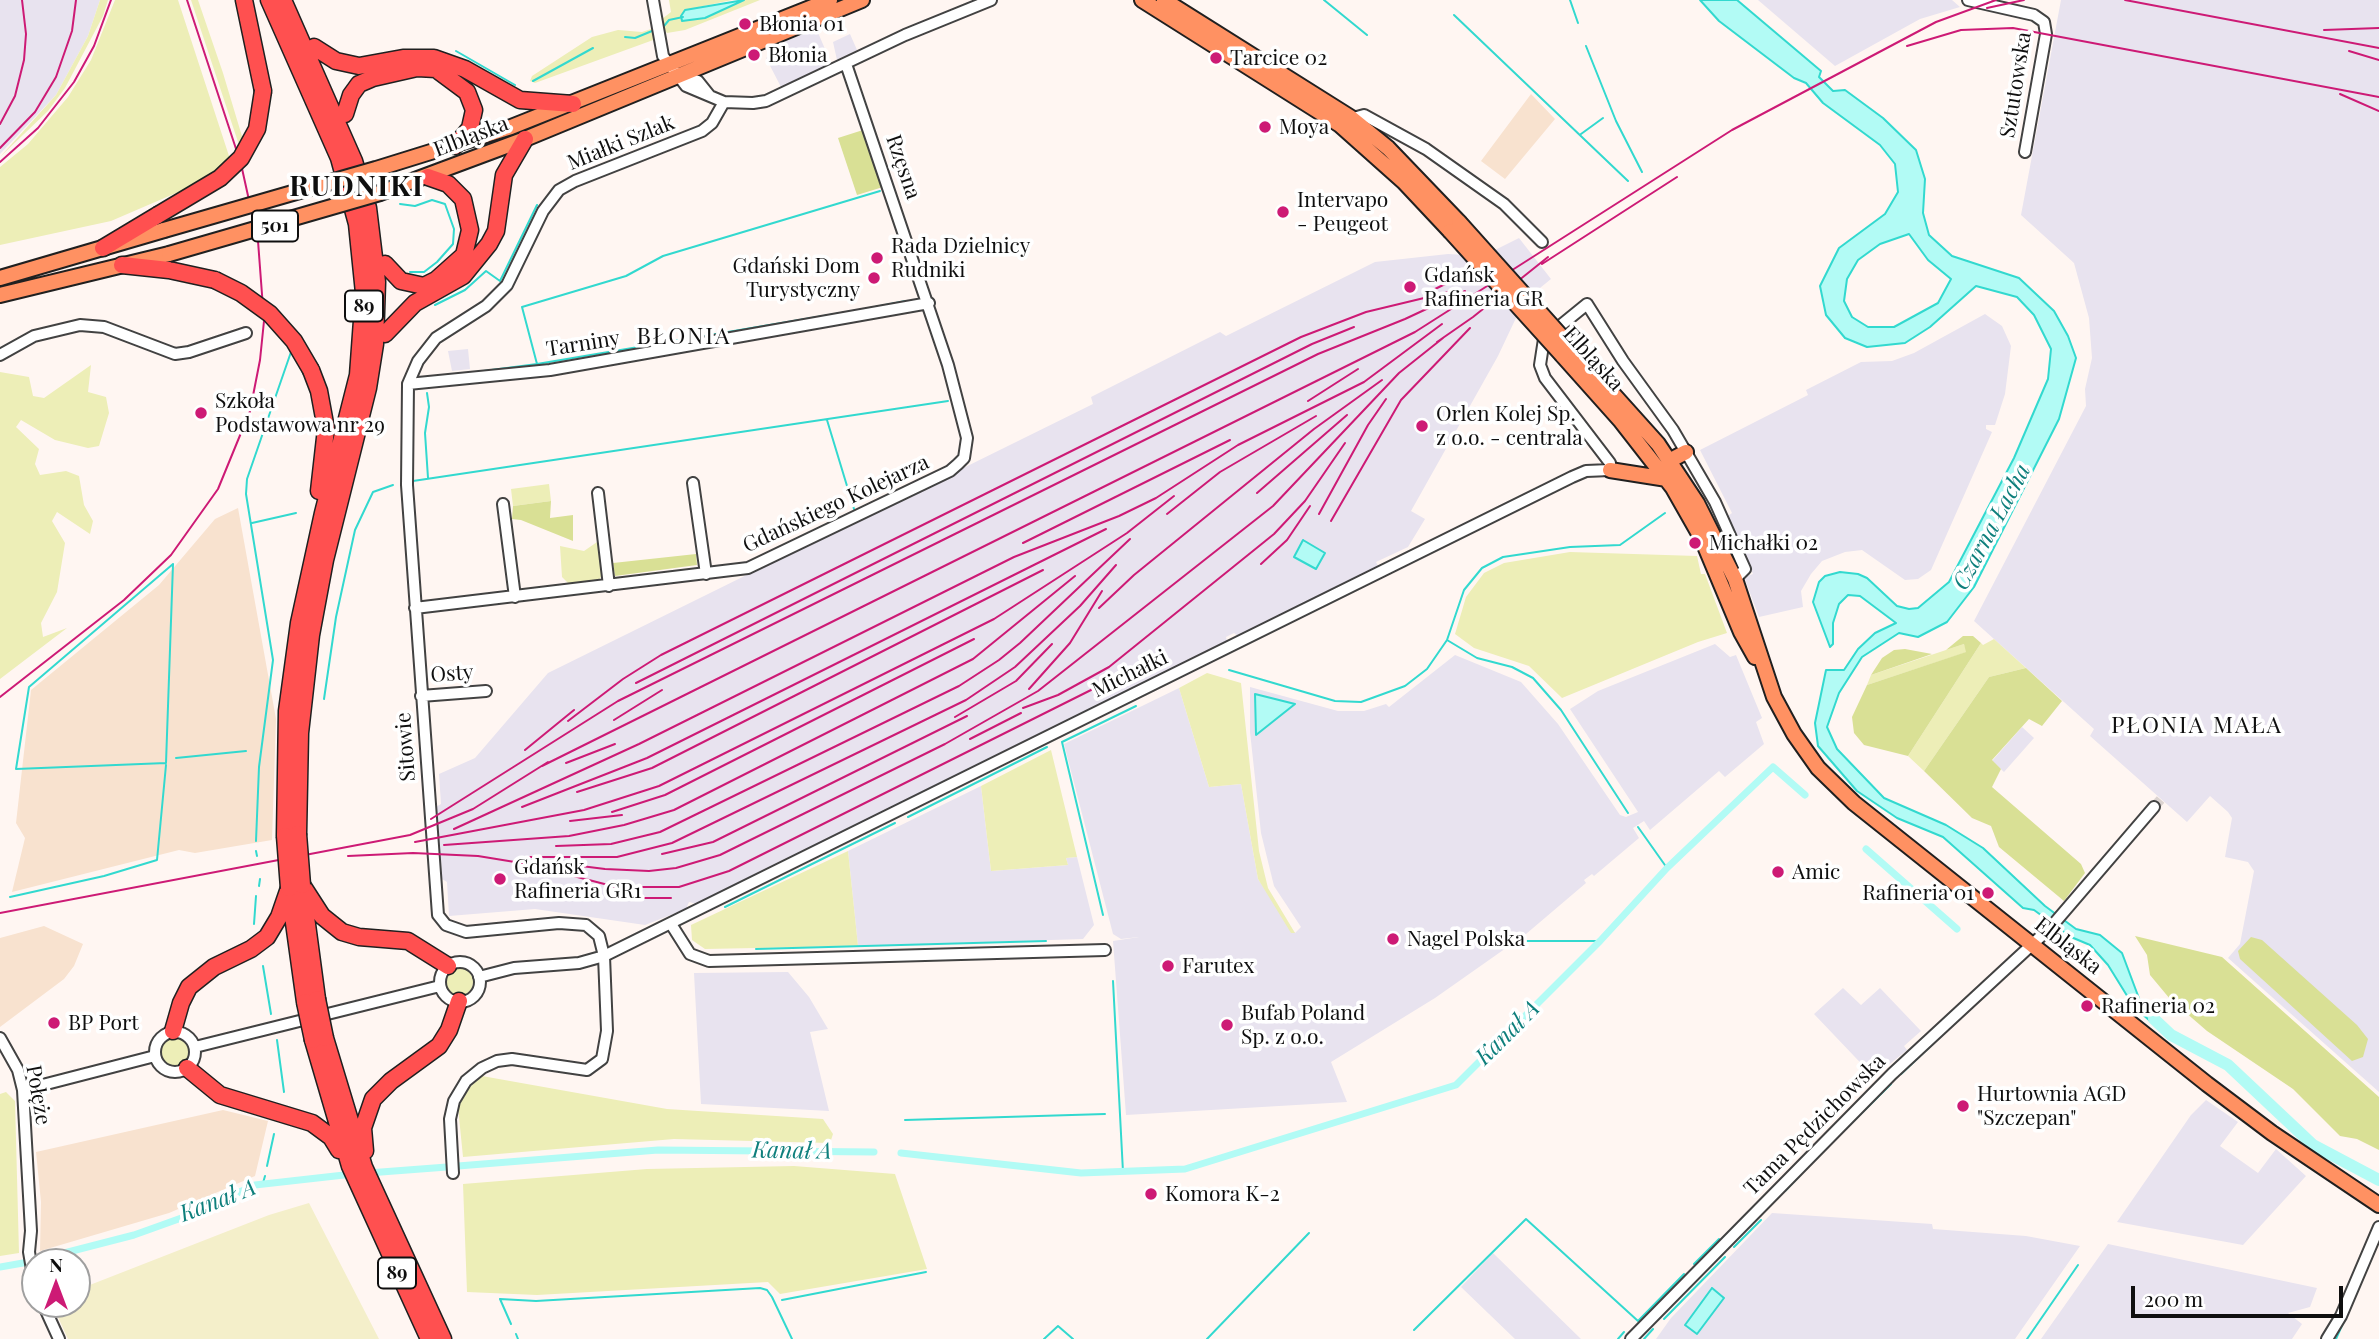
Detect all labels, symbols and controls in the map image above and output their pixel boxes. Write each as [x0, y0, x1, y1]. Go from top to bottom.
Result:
place label: Błonia 01 [759, 11, 844, 37]
marker: Błonia 01 [737, 16, 753, 32]
street label: Sztutowska [1995, 30, 2037, 140]
place label: Błonia [768, 42, 827, 68]
place label: Tarcice 02 [1230, 45, 1327, 71]
marker: Błonia [746, 47, 762, 63]
marker: Tarcice 02 [1208, 50, 1224, 66]
street label: Miałki Szlak [564, 110, 678, 176]
street label: Elbląska [430, 111, 512, 163]
place label: Moya [1279, 114, 1329, 140]
marker: Moya [1257, 119, 1273, 135]
street label: Rzęsna [880, 131, 926, 203]
district label: RUDNIKI [290, 170, 424, 204]
place label: Intervapo - Peugeot [1297, 187, 1388, 237]
marker: Intervapo - Peugeot [1275, 204, 1291, 220]
road number: 501 [252, 210, 298, 242]
place label: Rada Dzielnicy Rudniki [891, 233, 1030, 283]
marker: Rada Dzielnicy Rudniki [869, 250, 885, 266]
place label: Gdański Dom Turystyczny [732, 253, 860, 303]
place label: Gdańsk Rafineria GR [1424, 262, 1544, 312]
marker: Gdański Dom Turystyczny [866, 270, 882, 286]
marker: Gdańsk Rafineria GR [1402, 279, 1418, 295]
road number: 89 [345, 290, 383, 322]
street label: Elbląska [1558, 322, 1628, 396]
district label: BŁONIA [637, 323, 731, 351]
street label: Tarniny [544, 326, 622, 362]
place label: Szkoła Podstawowa nr 29 [215, 388, 385, 438]
place label: Orlen Kolej Sp. z o.o. - centrala [1436, 401, 1583, 451]
marker: Szkoła Podstawowa nr 29 [193, 405, 209, 421]
marker: Orlen Kolej Sp. z o.o. - centrala [1414, 418, 1430, 434]
street label: Gdańskiego Kolejarza [739, 450, 933, 558]
water label: Czarna Łacha [1947, 459, 2037, 595]
place label: Michałki 02 [1709, 530, 1818, 556]
marker: Michałki 02 [1687, 535, 1703, 551]
street label: Michałki [1088, 645, 1172, 703]
street label: Osty [430, 660, 474, 688]
street label: Sitowie [391, 712, 421, 782]
district label: PŁONIA MAŁA [2112, 712, 2282, 740]
place label: Gdańsk Rafineria GR1 [514, 854, 642, 904]
place label: Amic [1792, 859, 1840, 885]
marker: Amic [1770, 864, 1786, 880]
marker: Gdańsk Rafineria GR1 [492, 871, 508, 887]
place label: Rafineria 01 [1862, 880, 1974, 906]
marker: Rafineria 01 [1980, 885, 1996, 901]
street label: Elbląska [2029, 912, 2107, 980]
place label: Nagel Polska [1407, 926, 1525, 952]
marker: Nagel Polska [1385, 931, 1401, 947]
place label: Farutex [1182, 953, 1254, 979]
marker: Farutex [1160, 958, 1176, 974]
place label: Rafineria 02 [2101, 993, 2215, 1019]
water label: Kanał A [1470, 995, 1546, 1071]
marker: Rafineria 02 [2079, 998, 2095, 1014]
place label: Bufab Poland Sp. z o.o. [1241, 1000, 1365, 1050]
place label: BP Port [68, 1010, 139, 1036]
marker: BP Port [46, 1015, 62, 1031]
marker: Bufab Poland Sp. z o.o. [1219, 1017, 1235, 1033]
street label: Tama Pędzichowska [1739, 1049, 1891, 1201]
street label: Połęże [20, 1063, 56, 1127]
place label: Hurtownia AGD "Szczepan" [1977, 1081, 2127, 1131]
marker: Hurtownia AGD "Szczepan" [1955, 1098, 1971, 1114]
water label: Kanał A [752, 1137, 832, 1165]
water label: Kanał A [176, 1174, 260, 1228]
place label: Komora K-2 [1165, 1181, 1280, 1207]
marker: Komora K-2 [1143, 1186, 1159, 1202]
north arrow [21, 1248, 91, 1318]
text: N [49, 1251, 63, 1277]
road number: 89 [378, 1258, 416, 1288]
scale bar [2134, 1272, 2346, 1316]
text: 200 m [2144, 1284, 2203, 1312]

